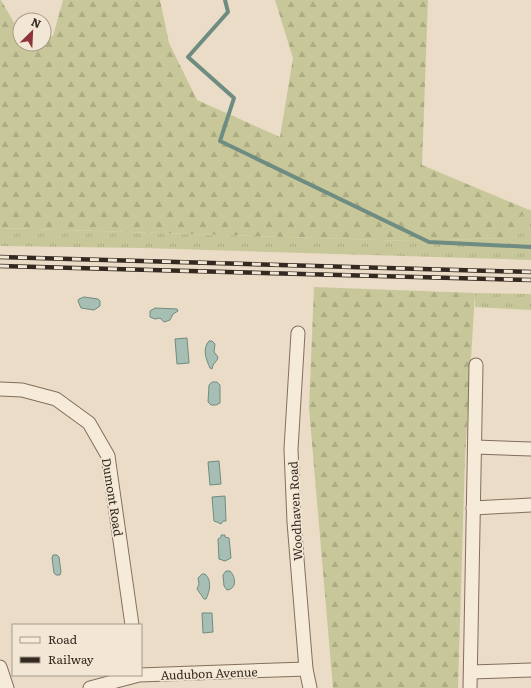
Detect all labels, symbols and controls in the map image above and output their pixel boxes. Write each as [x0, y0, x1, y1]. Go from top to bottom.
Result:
north arrow [12, 12, 52, 52]
text: N [29, 13, 44, 31]
street label: Dumont Road [98, 456, 128, 538]
street label: Woodhaven Road [283, 460, 307, 561]
legend [12, 624, 142, 676]
text: Road [48, 630, 78, 648]
text: Railway [48, 650, 94, 668]
street label: Audubon Avenue [160, 662, 258, 684]

